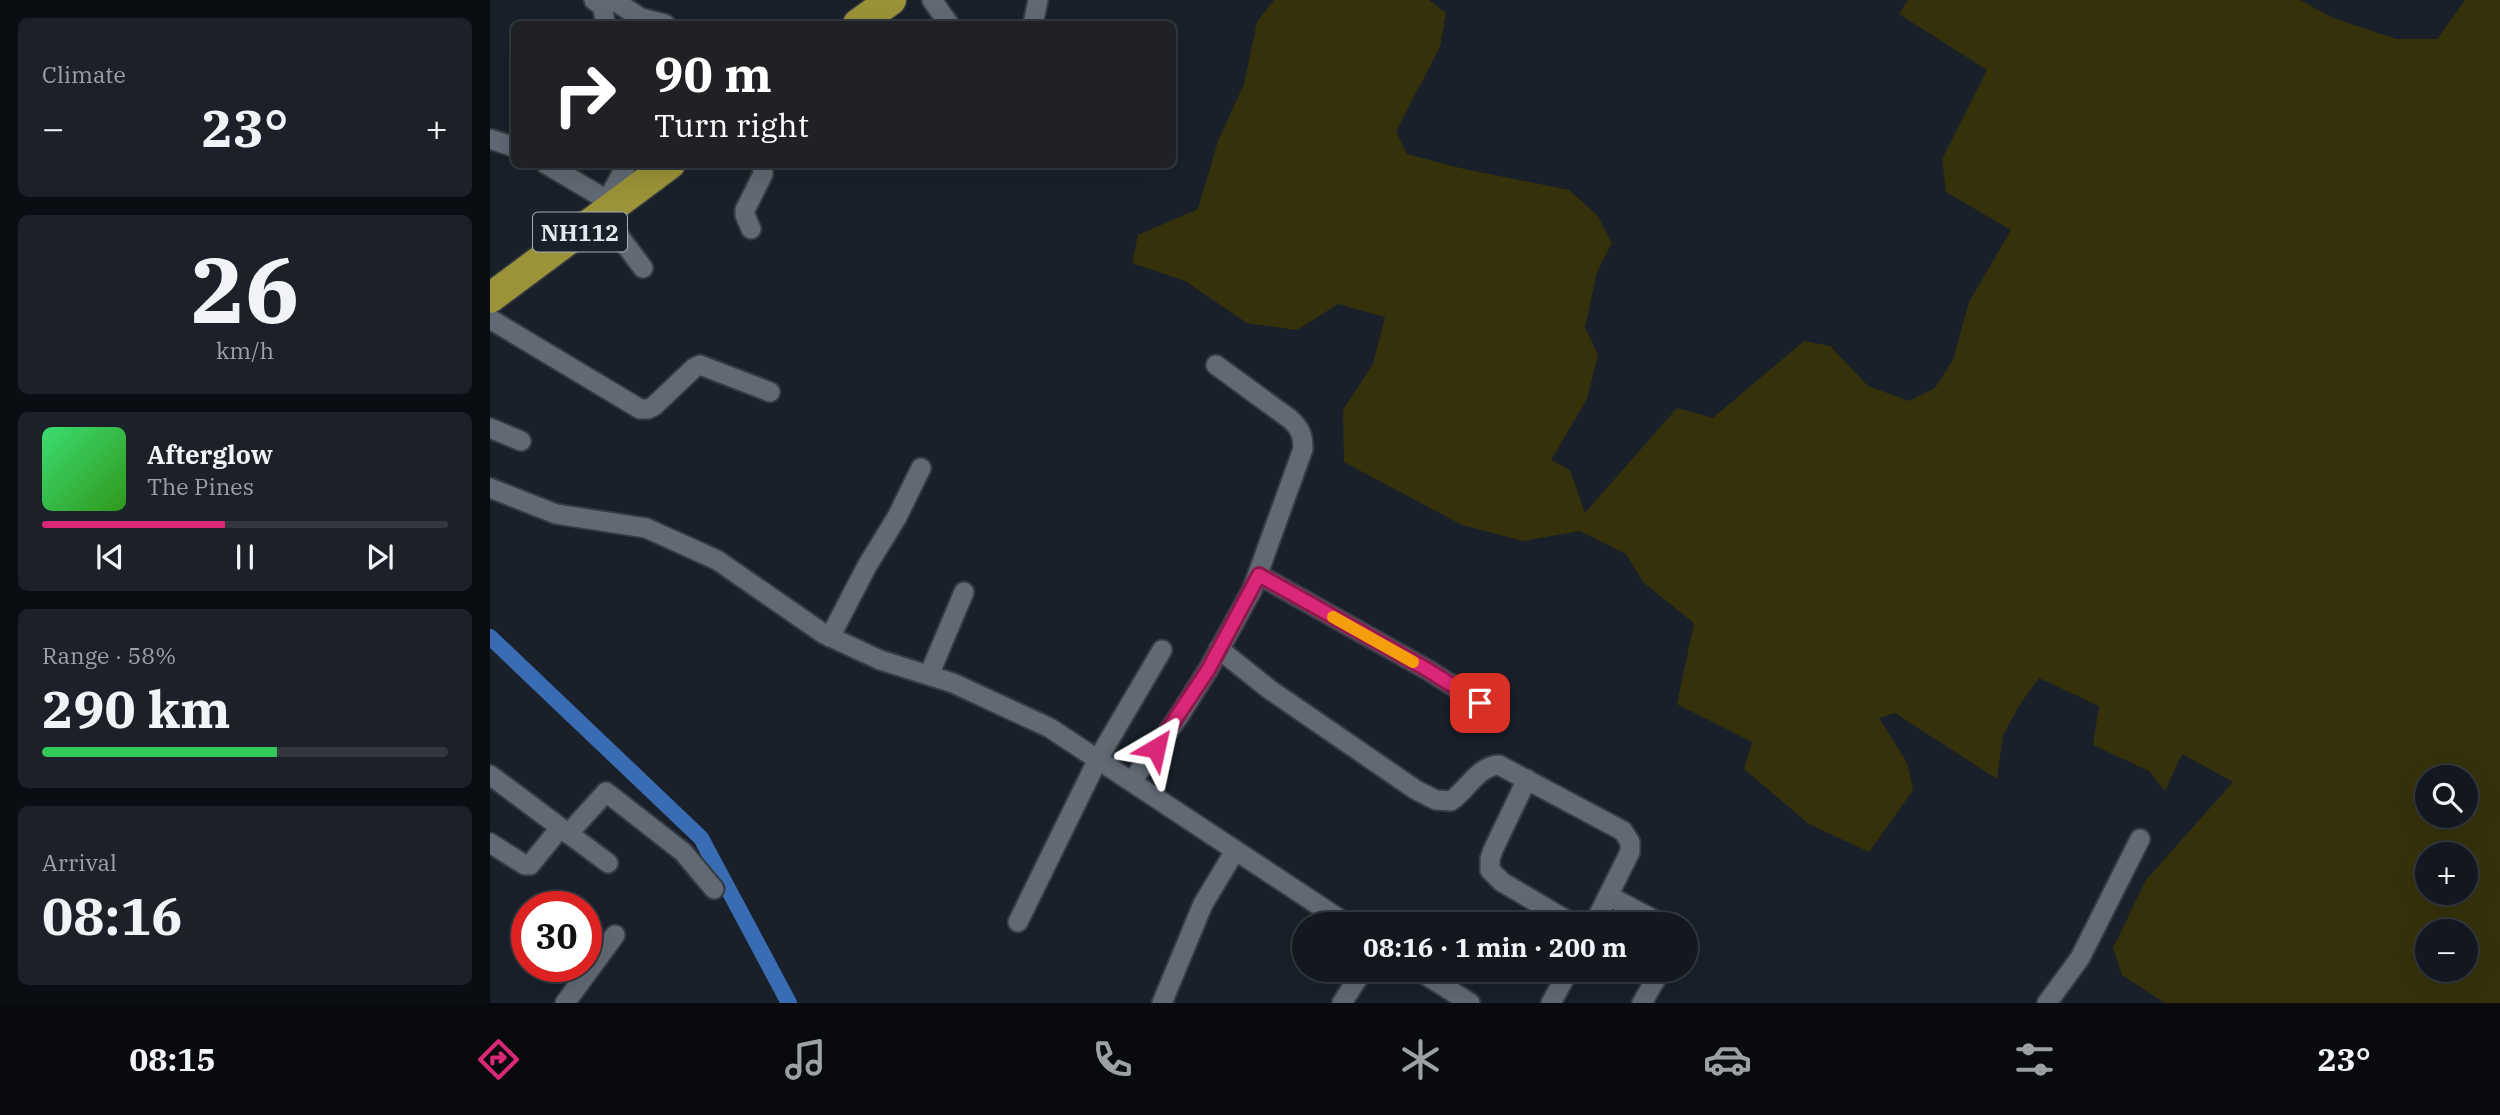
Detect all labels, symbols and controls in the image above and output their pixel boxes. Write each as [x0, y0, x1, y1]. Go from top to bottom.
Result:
text: 90 m [654, 42, 772, 105]
icon: right [539, 49, 630, 140]
text: Climate [42, 59, 126, 89]
text: 23° [202, 94, 288, 161]
text: − [42, 103, 65, 152]
text: + [425, 103, 448, 152]
text: Turn right [654, 104, 809, 146]
road number: NH112 [533, 213, 627, 252]
text: 26 [190, 230, 300, 348]
text: km/h [216, 335, 274, 365]
text: Afterglow [147, 437, 273, 471]
text: The Pines [147, 471, 254, 501]
icon: previous [91, 538, 129, 576]
icon: pause [226, 538, 264, 576]
icon: next [361, 538, 399, 576]
text: Range · 58% [42, 640, 176, 670]
pin [1450, 673, 1510, 733]
text: 290 km [42, 675, 231, 742]
icon: arrive [1461, 684, 1499, 722]
position arrow [1119, 711, 1193, 785]
map controls [2415, 765, 2478, 982]
button: search [2415, 765, 2478, 828]
button: + [2415, 842, 2478, 905]
text: Arrival [42, 847, 117, 877]
text: 08:16 [42, 882, 183, 949]
speed limit sign: 30 [511, 891, 602, 982]
button: − [2415, 919, 2478, 982]
text: 08:16 · 1 min · 200 m [1363, 930, 1627, 964]
icon: directions [474, 1035, 523, 1084]
icon: music [781, 1035, 830, 1084]
icon: phone [1088, 1035, 1137, 1084]
icon: climate [1396, 1035, 1445, 1084]
icon: car [1703, 1035, 1752, 1084]
icon: filters [2010, 1035, 2059, 1084]
text: 08:15 [129, 1038, 216, 1080]
text: 23° [2317, 1038, 2371, 1080]

